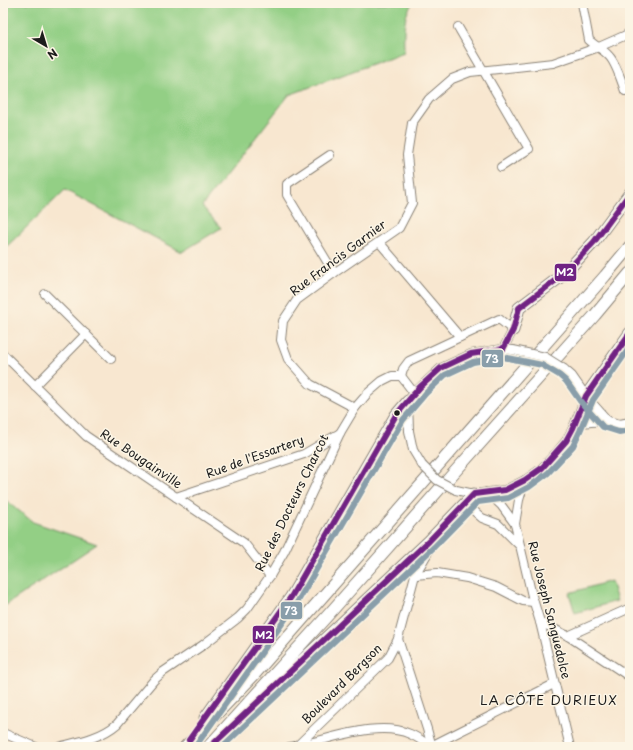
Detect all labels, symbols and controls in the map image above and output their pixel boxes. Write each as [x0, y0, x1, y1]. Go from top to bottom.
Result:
north arrow [26, 26, 66, 66]
text: N [44, 45, 61, 64]
street label: Rue Francis Garnier [286, 215, 390, 299]
line badge: M2 [554, 263, 577, 282]
text: M2 [556, 263, 574, 280]
line badge: 73 [481, 349, 504, 368]
text: 73 [485, 350, 499, 367]
unlabelled marker [392, 408, 402, 418]
street label: Rue Bougainville [97, 424, 186, 493]
street label: Rue de l'Essartery [203, 430, 306, 482]
street label: Rue des Docteurs Charcot [250, 431, 332, 574]
street label: Rue Joseph Sanguedolce [524, 539, 576, 681]
line badge: 73 [280, 601, 303, 620]
text: 73 [284, 602, 298, 619]
line badge: M2 [252, 625, 275, 644]
text: M2 [255, 626, 273, 643]
street label: Boulevard Bergson [297, 639, 385, 727]
district label: LA CÔTE DURIEUX [480, 690, 618, 709]

